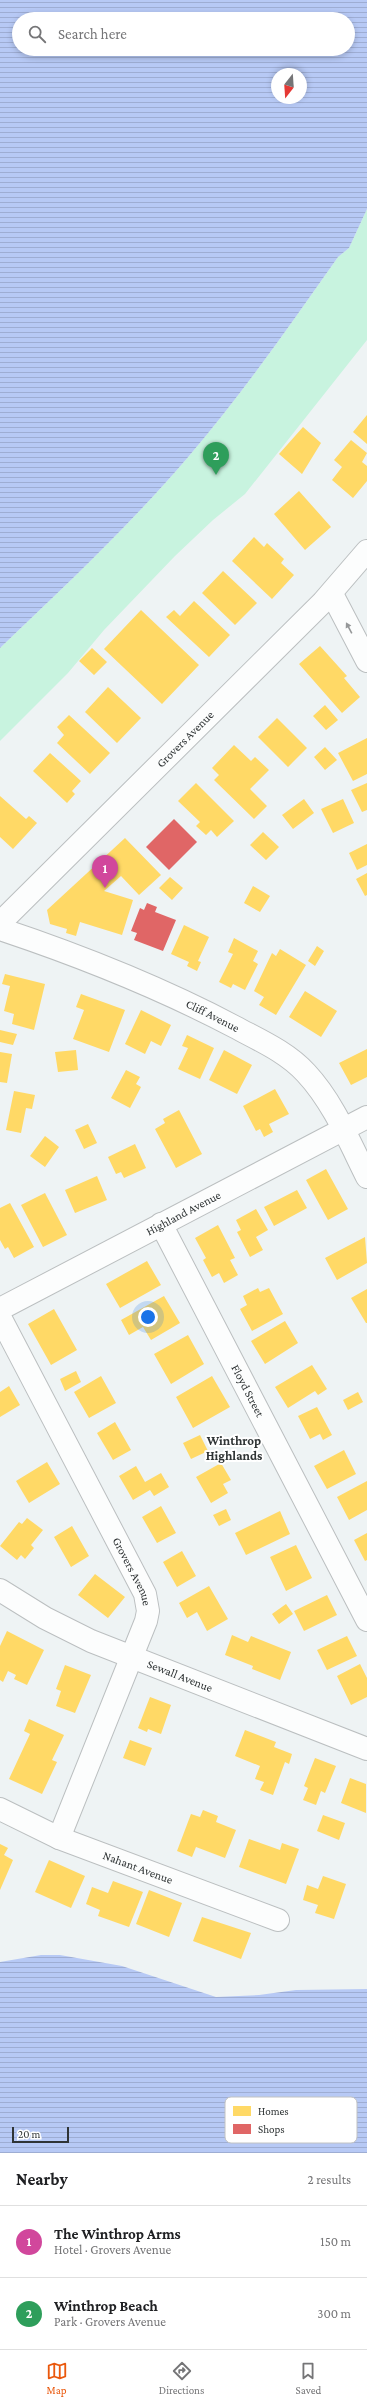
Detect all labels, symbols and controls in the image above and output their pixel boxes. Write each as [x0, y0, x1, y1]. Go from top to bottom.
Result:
search box [12, 12, 355, 56]
icon: search [26, 23, 48, 45]
text: Search here [58, 26, 127, 42]
north arrow [271, 68, 307, 104]
pin: 2 [203, 442, 229, 475]
one-way arrow [346, 622, 353, 634]
street label: Grovers Avenue [154, 708, 217, 770]
pin: 1 [92, 855, 118, 888]
street label: Cliff Avenue [184, 997, 242, 1035]
street label: Highland Avenue [144, 1188, 223, 1238]
your location [138, 1307, 158, 1327]
street label: Floyd Street [228, 1362, 268, 1420]
district label: Winthrop Highlands [206, 1433, 262, 1463]
street label: Grovers Avenue [110, 1535, 154, 1607]
street label: Sewall Avenue [145, 1657, 215, 1695]
street label: Nahant Avenue [101, 1848, 175, 1887]
legend [225, 2097, 357, 2143]
text: Homes [258, 2105, 289, 2117]
text: Shops [258, 2123, 285, 2136]
scale bar [12, 2125, 69, 2144]
text: 20 m [18, 2128, 40, 2140]
text: Nearby [16, 2170, 68, 2189]
text: 2 results [308, 2172, 351, 2187]
text: The Winthrop Arms [54, 2226, 181, 2242]
text: 1 [27, 2234, 31, 2249]
text: 150 m [320, 2234, 351, 2249]
text: Hotel · Grovers Avenue [54, 2242, 171, 2257]
text: Winthrop Beach [54, 2298, 158, 2314]
text: 2 [26, 2306, 32, 2321]
text: 300 m [317, 2306, 351, 2321]
text: Park · Grovers Avenue [54, 2314, 166, 2329]
tab: Map [46, 2360, 68, 2396]
tab: Directions [159, 2360, 204, 2396]
tab: Saved [296, 2360, 321, 2396]

